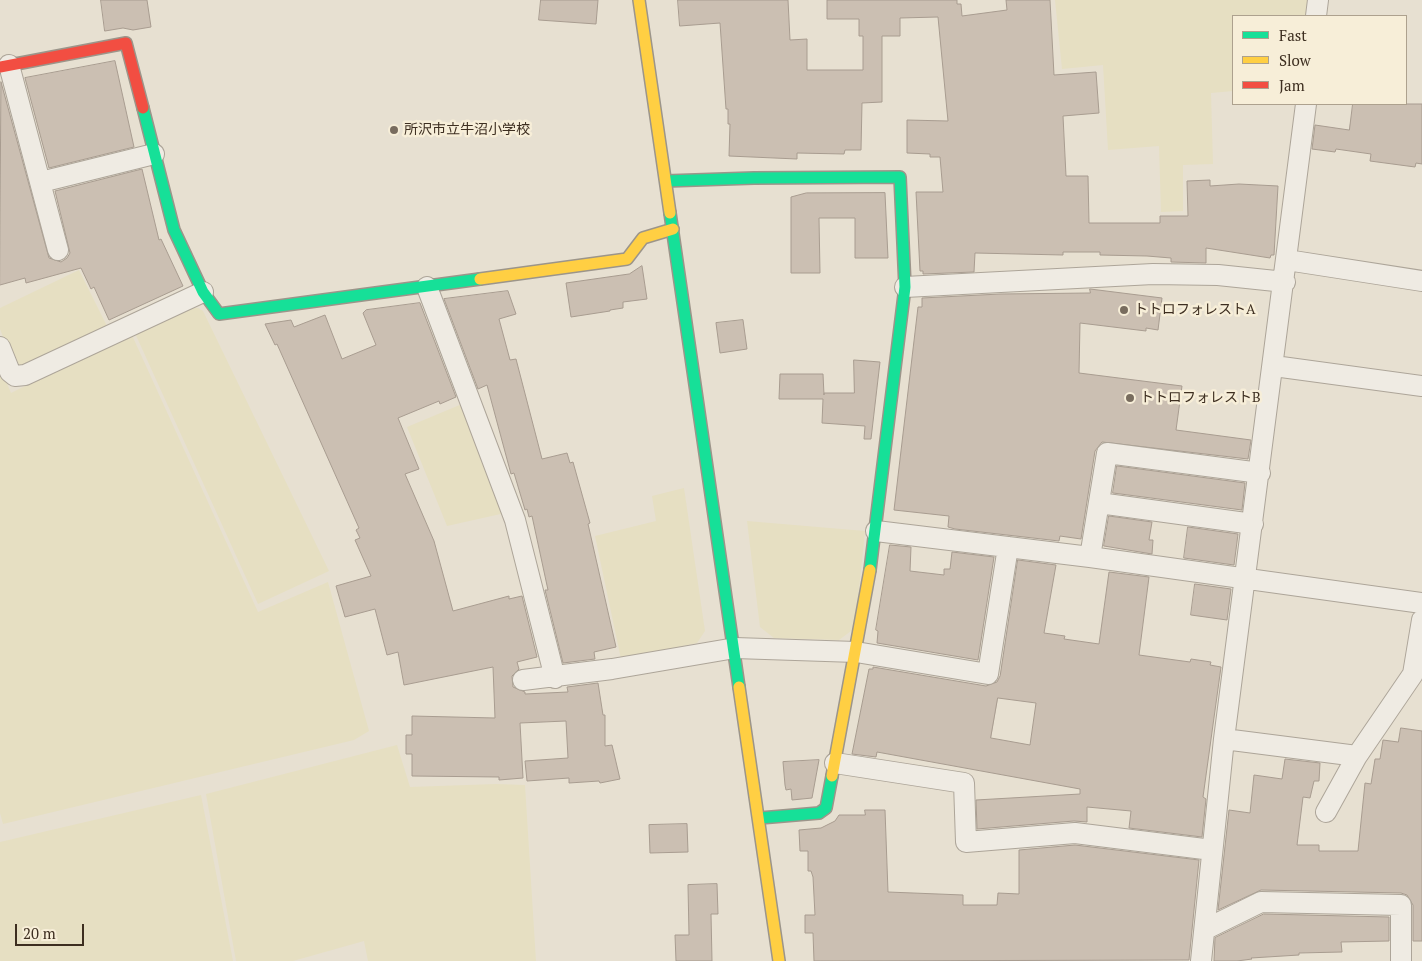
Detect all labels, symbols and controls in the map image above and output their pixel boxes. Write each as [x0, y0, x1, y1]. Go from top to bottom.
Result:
legend [1232, 15, 1407, 105]
text: Fast [1279, 25, 1307, 45]
text: Slow [1279, 50, 1311, 70]
text: Jam [1279, 75, 1305, 95]
place label: 所沢市立牛沼小学校 [404, 122, 530, 138]
marker: 所沢市立牛沼小学校 [388, 124, 400, 136]
place label: トトロフォレストA [1134, 302, 1256, 318]
marker: トトロフォレストA [1118, 304, 1130, 316]
place label: トトロフォレストB [1140, 390, 1261, 406]
marker: トトロフォレストB [1124, 392, 1136, 404]
scale bar [18, 914, 86, 946]
text: 20 m [23, 923, 56, 943]

